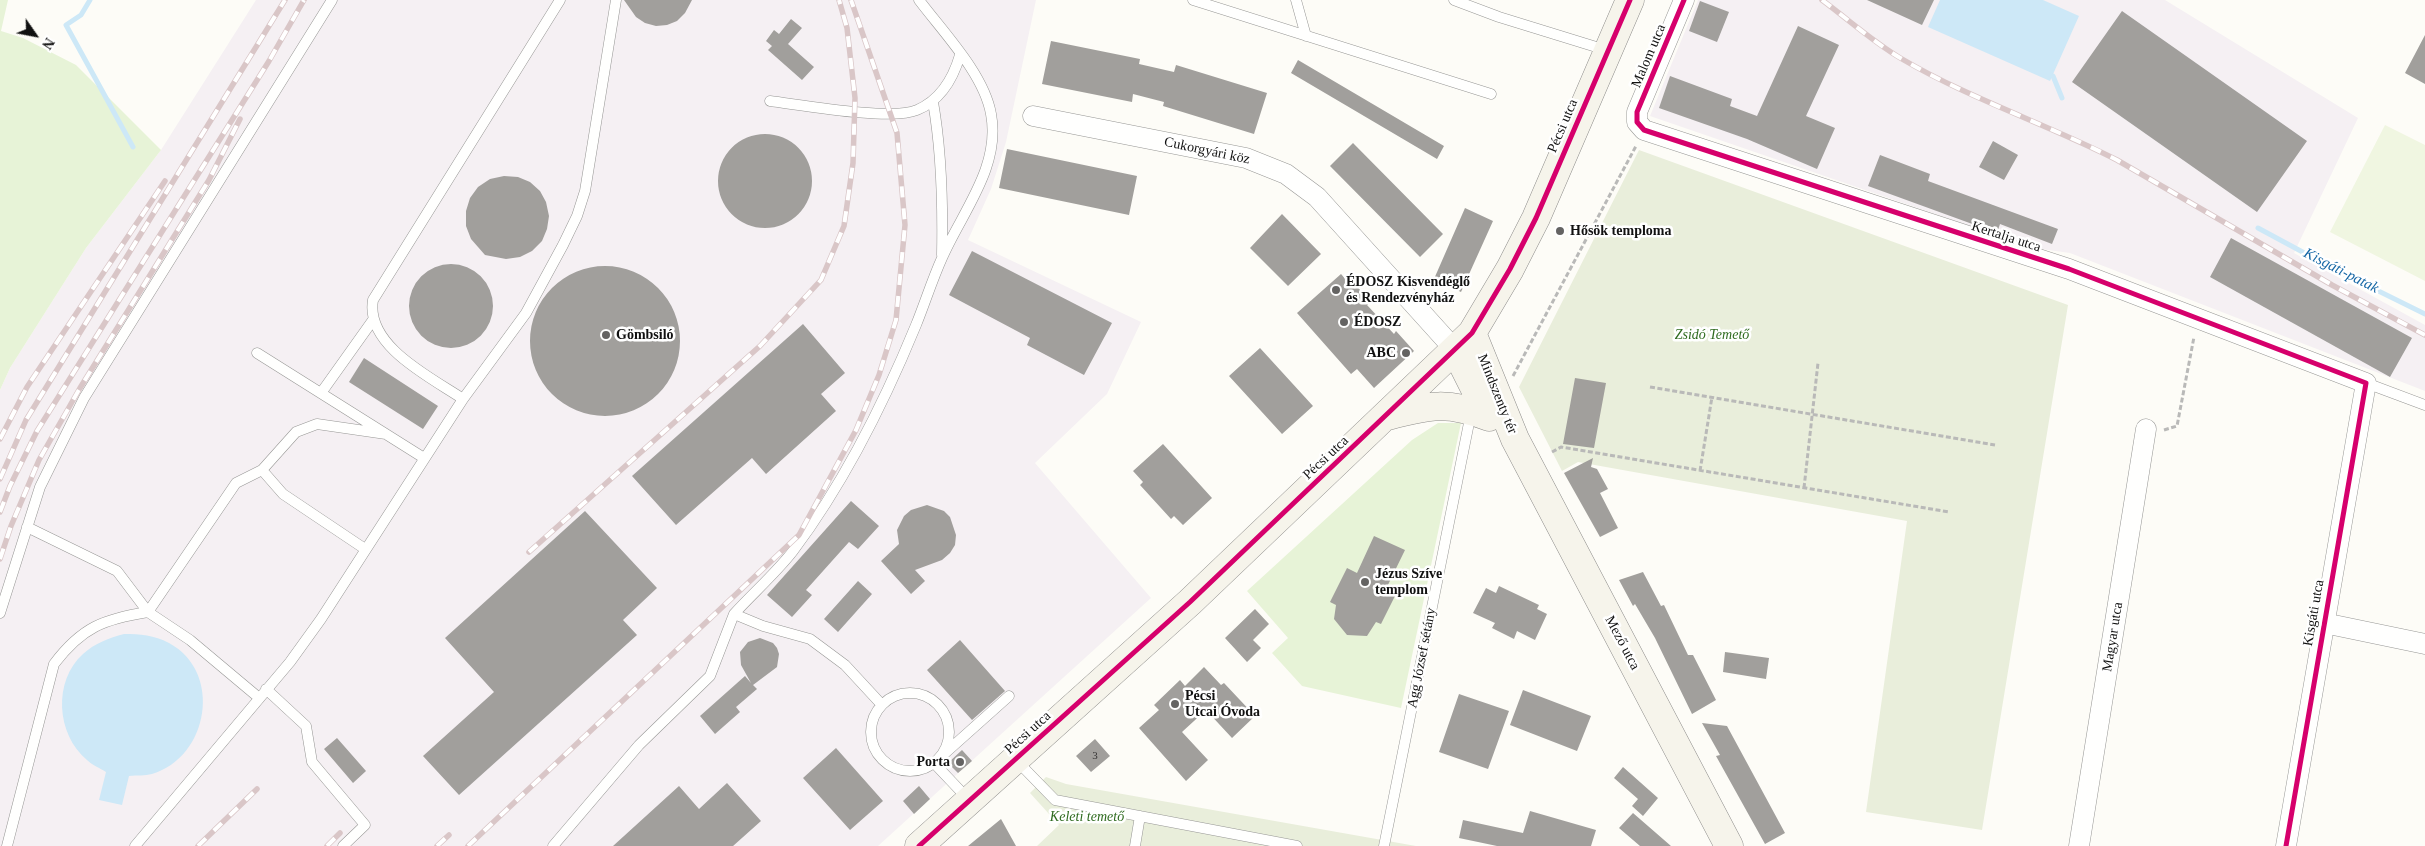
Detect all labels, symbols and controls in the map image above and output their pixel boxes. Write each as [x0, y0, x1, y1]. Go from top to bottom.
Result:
north arrow [10, 10, 60, 60]
street label: Malom utca [1628, 22, 1670, 90]
text: N [39, 35, 57, 52]
street label: Pécsi utca [1544, 97, 1582, 155]
street label: Cukorgyári köz [1163, 134, 1251, 168]
street label: Kertalja utca [1969, 218, 2043, 256]
place label: Hősök temploma [1570, 223, 1672, 239]
marker: Hősök temploma [1554, 225, 1566, 237]
water label: Kisgáti-patak [2301, 244, 2381, 298]
place label: ÉDOSZ Kisvendéglő és Rendezvényház [1346, 274, 1470, 306]
marker: ÉDOSZ Kisvendéglő és Rendezvényház [1330, 284, 1342, 296]
place label: ÉDOSZ [1354, 314, 1401, 330]
marker: ÉDOSZ [1338, 316, 1350, 328]
place label: Gömbsiló [616, 327, 674, 343]
park label: Zsidó Temető [1675, 327, 1749, 343]
marker: Gömbsiló [600, 329, 612, 341]
place label: ABC [1366, 345, 1396, 361]
marker: ABC [1400, 347, 1412, 359]
street label: Mindszenty tér [1473, 352, 1521, 436]
street label: Pécsi utca [1300, 433, 1352, 483]
place label: Jézus Szíve templom [1375, 566, 1442, 598]
marker: Jézus Szíve templom [1359, 576, 1371, 588]
street label: Kisgáti utca [2300, 578, 2328, 648]
street label: Magyar utca [2099, 601, 2127, 673]
street label: Agg József sétány [1404, 606, 1440, 710]
street label: Mező utca [1601, 613, 1643, 673]
place label: Pécsi Utcai Óvoda [1185, 688, 1260, 720]
marker: Pécsi Utcai Óvoda [1169, 698, 1181, 710]
street label: Pécsi utca [1001, 708, 1055, 758]
house number: 3 [1092, 749, 1098, 763]
place label: Porta [917, 754, 950, 770]
marker: Porta [954, 756, 966, 768]
park label: Keleti temető [1050, 809, 1124, 825]

